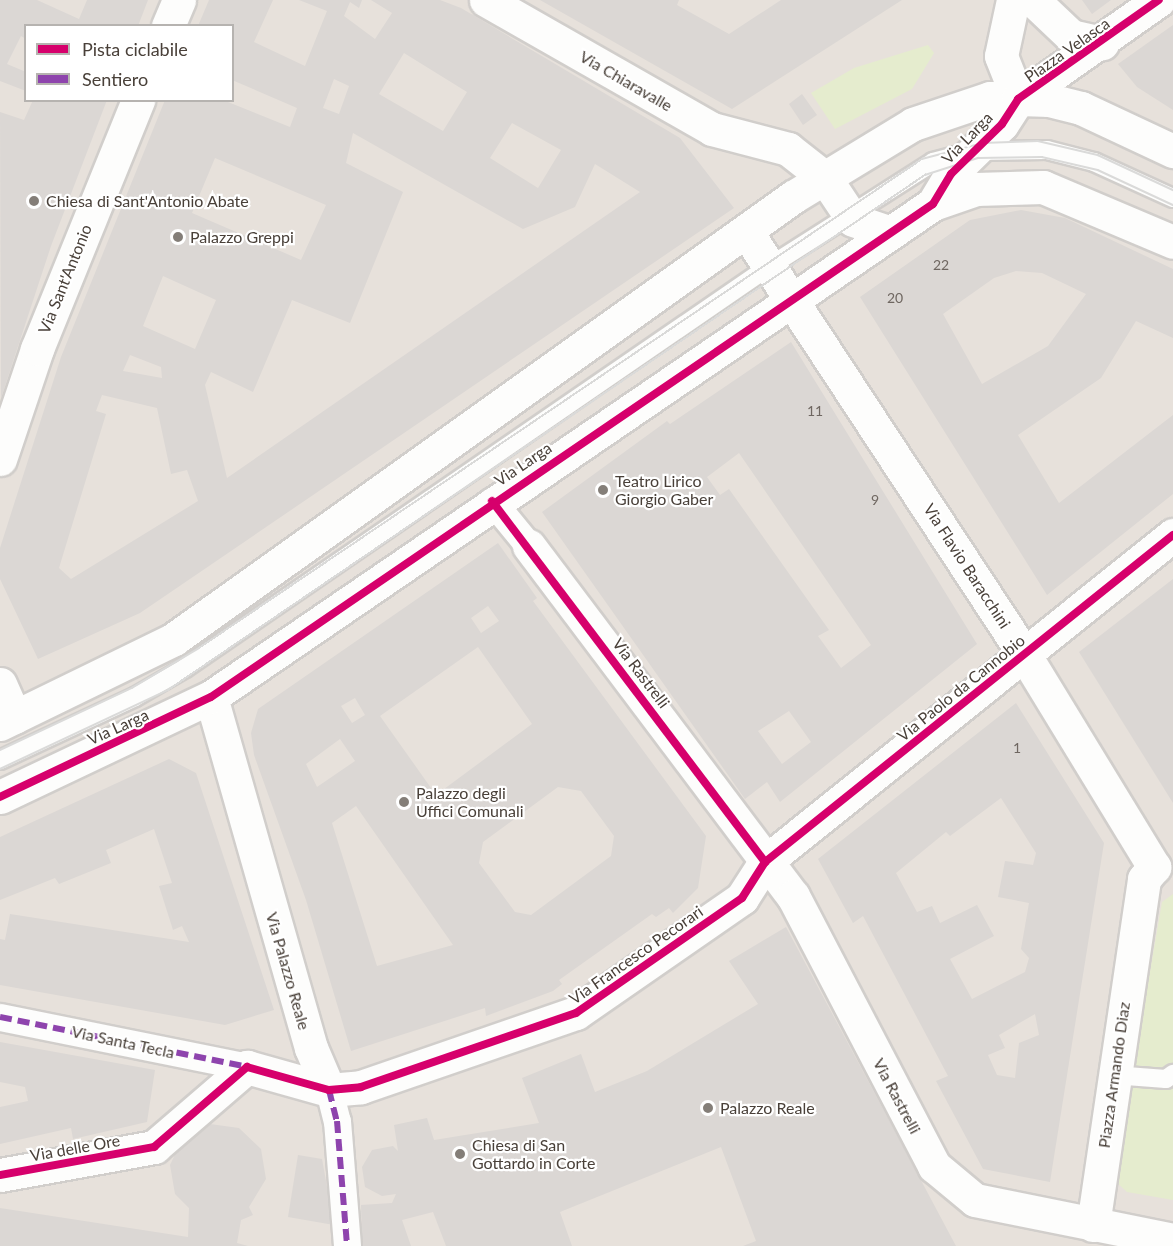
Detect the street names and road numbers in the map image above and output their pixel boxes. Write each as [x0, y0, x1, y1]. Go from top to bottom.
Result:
street label: Piazza Velasca [1020, 13, 1114, 87]
street label: Via Chiaravalle [576, 47, 676, 115]
street label: Via Larga [938, 108, 996, 168]
street label: Via Sant'Antonio [34, 221, 96, 337]
street label: Via Larga [491, 438, 555, 490]
street label: Via Flavio Baracchini [919, 500, 1015, 632]
street label: Via Paolo da Cannobio [893, 631, 1029, 745]
street label: Via Rastrelli [608, 634, 674, 712]
street label: Via Larga [84, 705, 152, 749]
street label: Via Francesco Pecorari [565, 902, 707, 1008]
street label: Via Palazzo Reale [262, 910, 314, 1032]
street label: Piazza Armando Diaz [1094, 1001, 1134, 1149]
street label: Via Santa Tecla [70, 1022, 176, 1062]
street label: Via Rastrelli [869, 1055, 925, 1137]
street label: Via delle Ore [29, 1131, 121, 1165]

